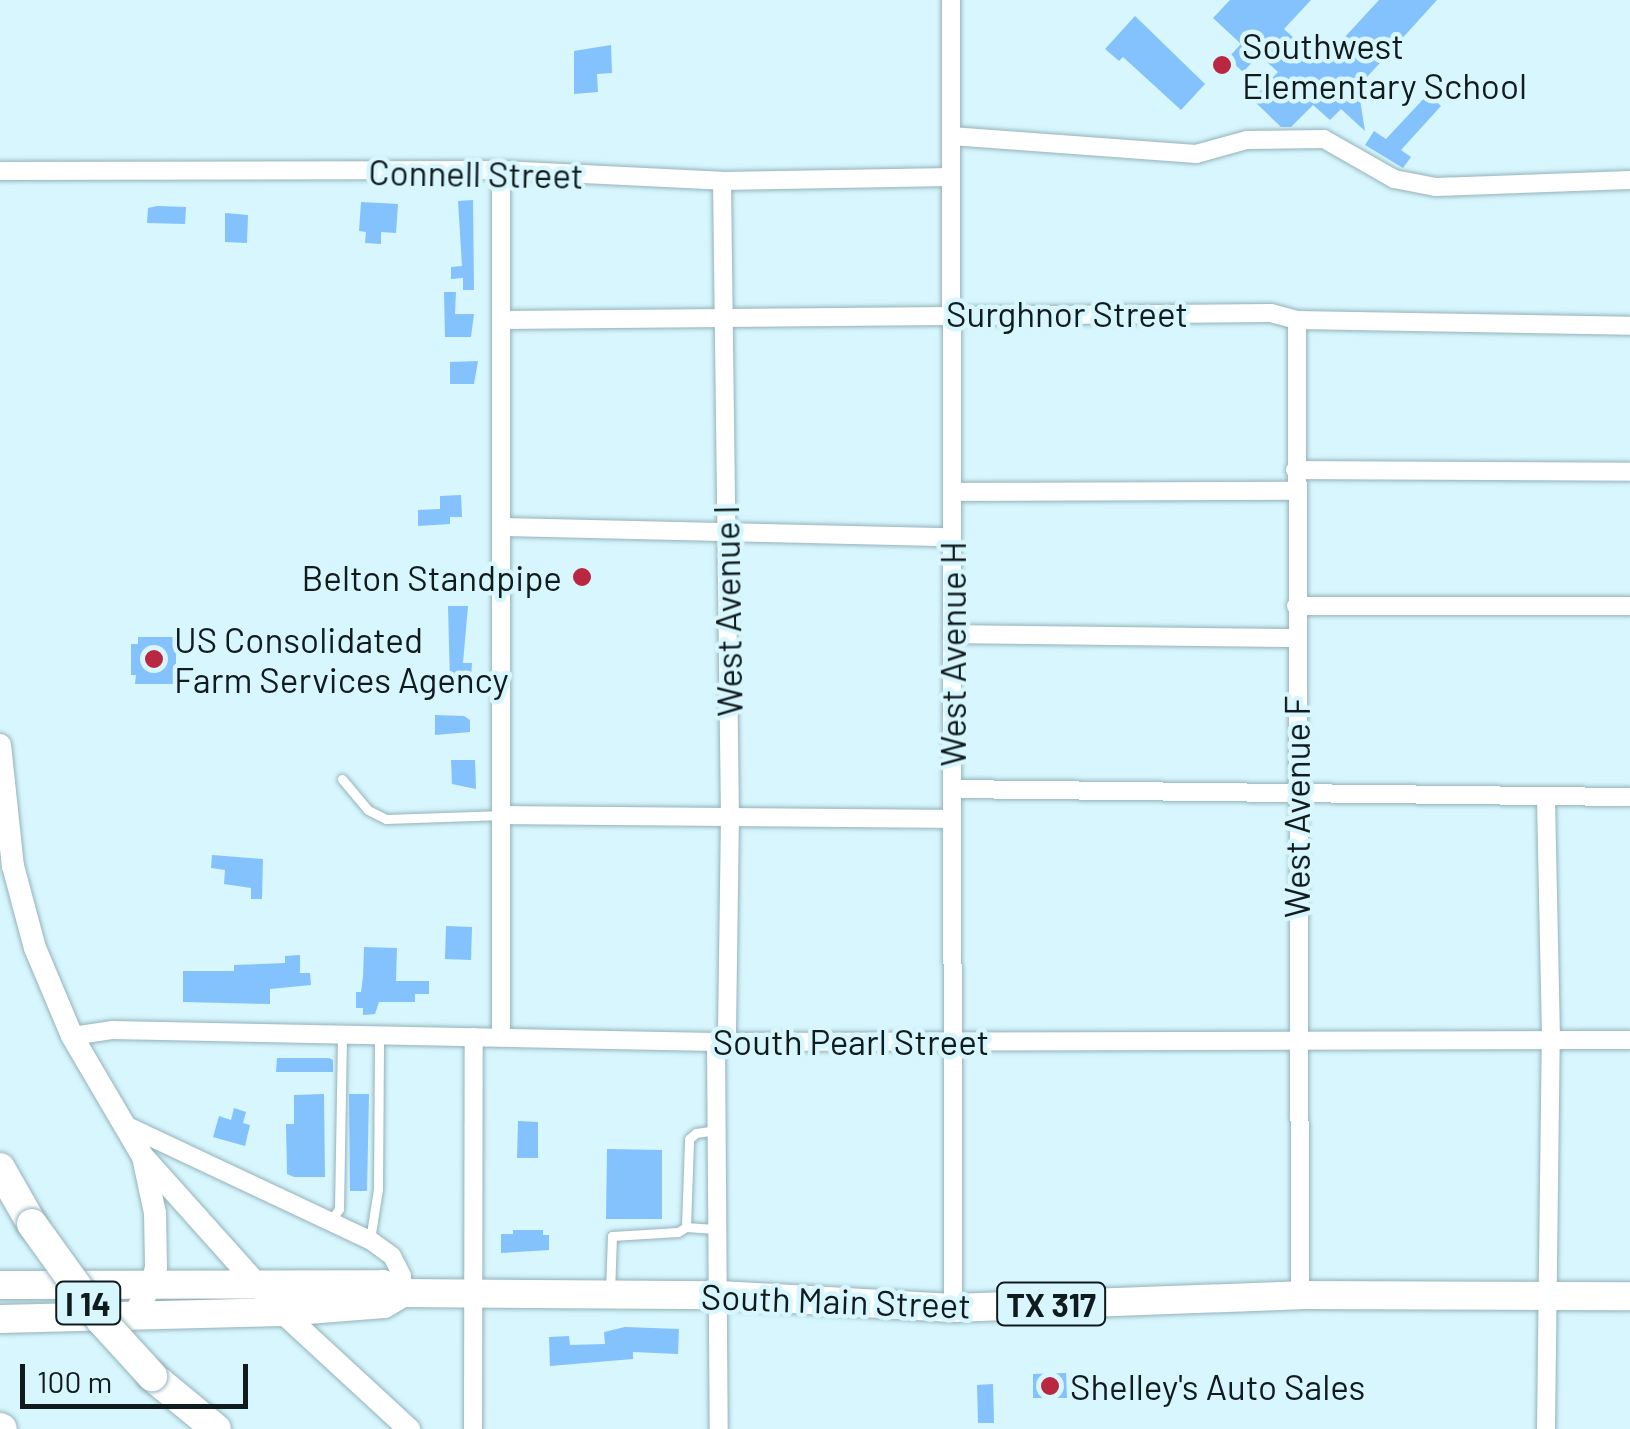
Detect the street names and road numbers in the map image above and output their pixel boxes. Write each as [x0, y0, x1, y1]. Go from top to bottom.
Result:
street label: Connell Street [368, 150, 584, 196]
street label: Surghnor Street [946, 292, 1188, 334]
street label: West Avenue I [704, 505, 750, 717]
street label: West Avenue H [931, 541, 973, 767]
street label: West Avenue F [1275, 696, 1317, 918]
street label: South Pearl Street [713, 1020, 989, 1062]
street label: South Main Street [700, 1274, 972, 1326]
road number: I 14 [53, 1276, 123, 1330]
road number: TX 317 [996, 1277, 1106, 1331]

